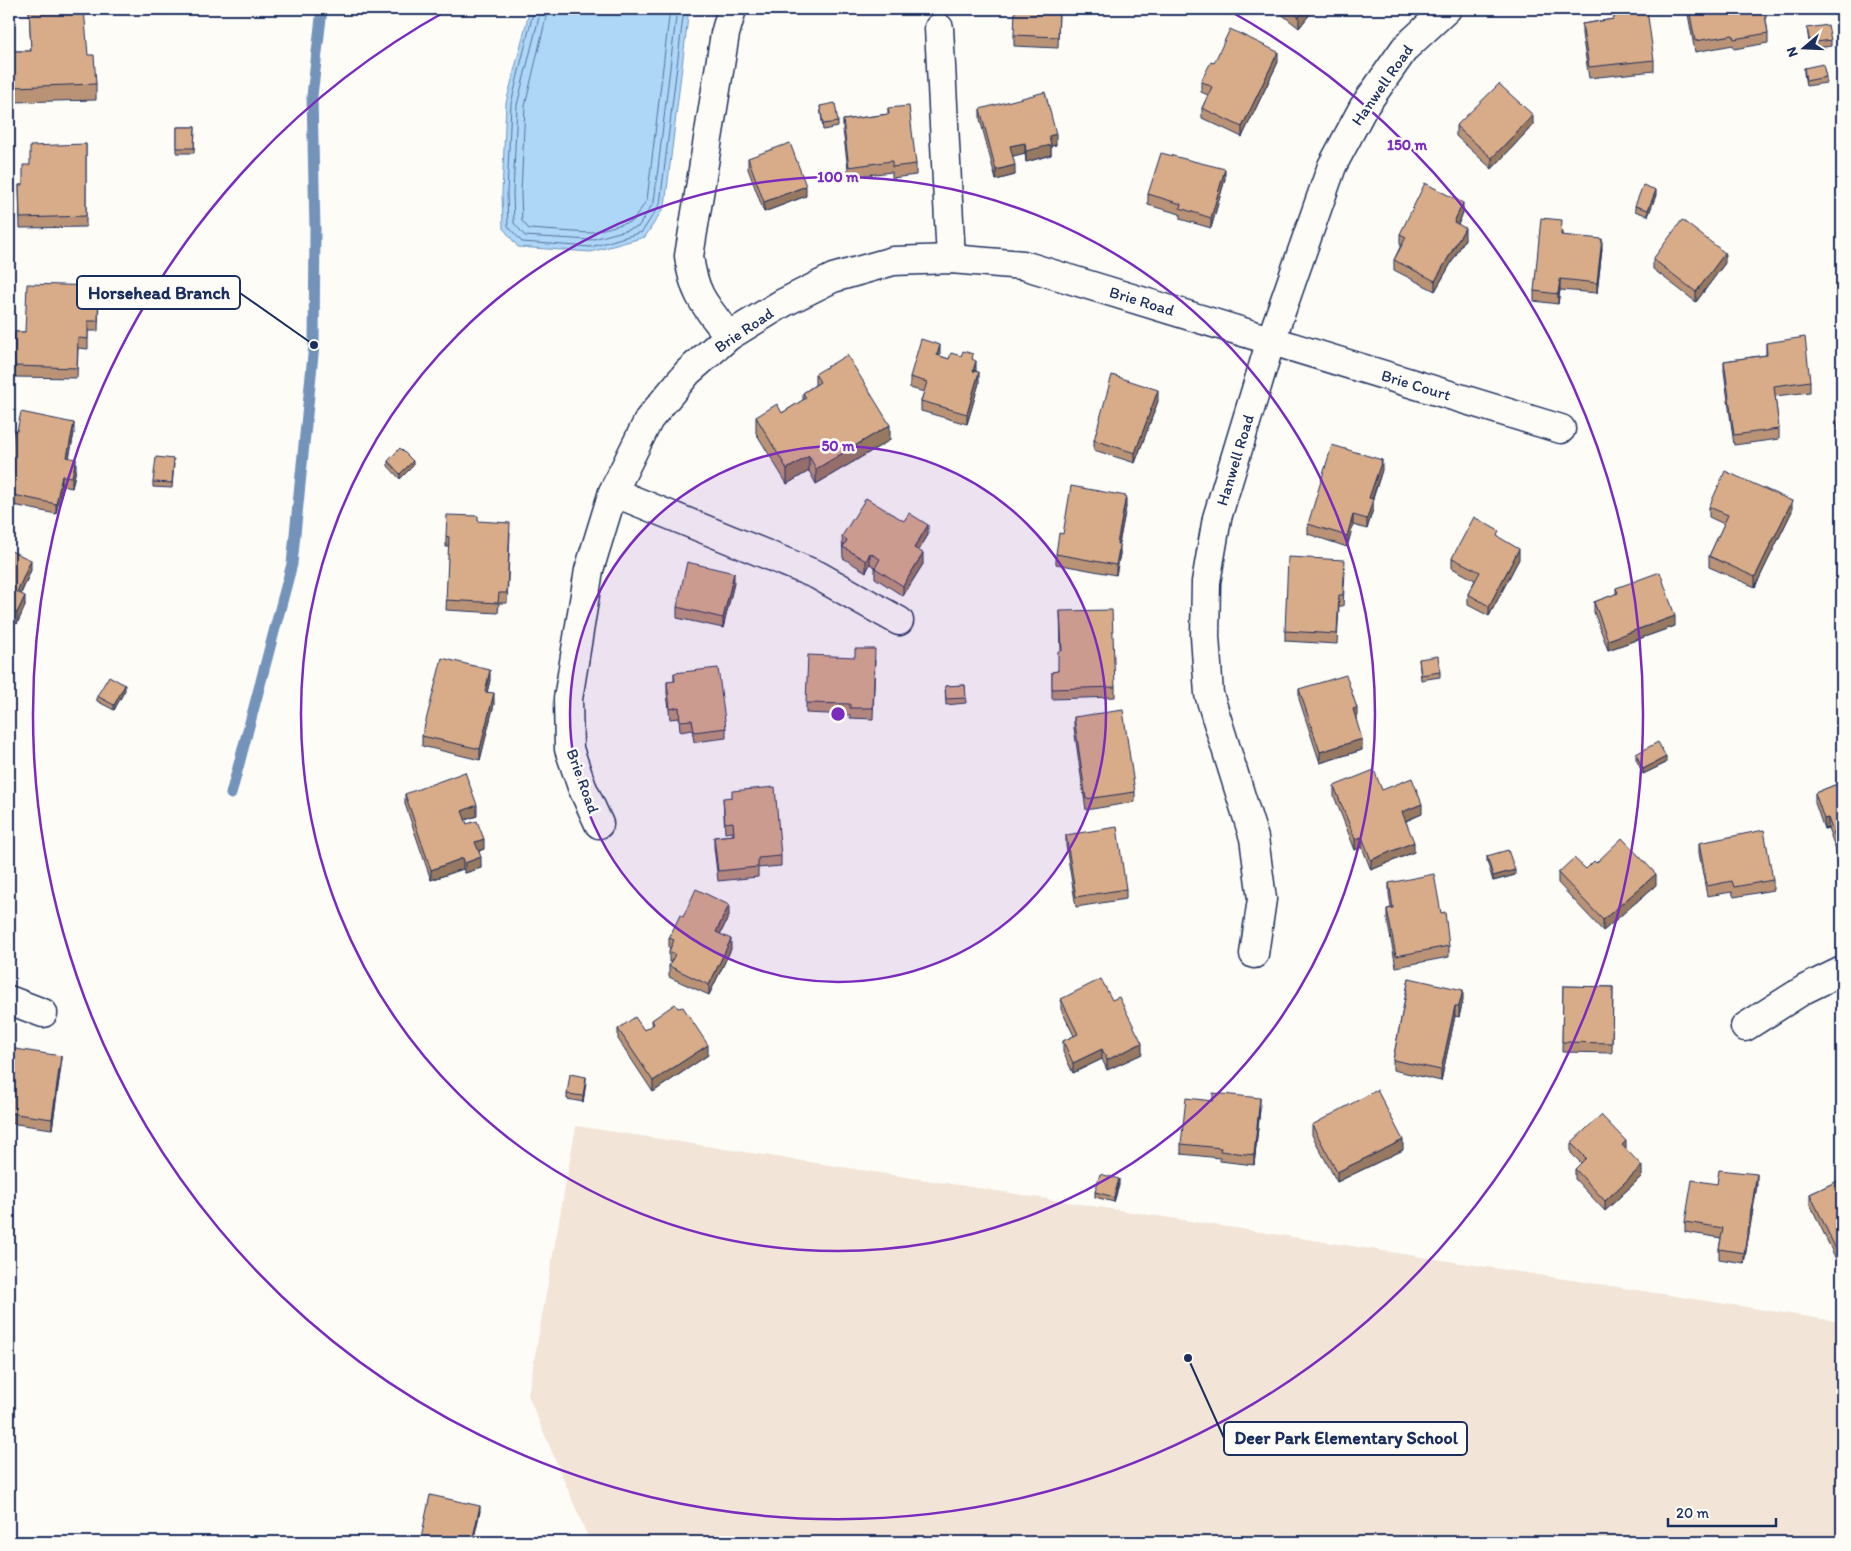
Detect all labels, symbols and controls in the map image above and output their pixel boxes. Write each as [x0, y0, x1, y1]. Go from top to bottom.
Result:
north arrow [1778, 22, 1828, 72]
street label: Hanwell Road [1347, 41, 1417, 129]
text: N [1783, 45, 1802, 59]
text: 150 m [1387, 136, 1427, 154]
text: 100 m [817, 168, 859, 186]
callout: Horsehead Branch [77, 276, 240, 309]
text: Horsehead Branch [88, 282, 231, 304]
street label: Brie Road [1107, 282, 1177, 320]
street label: Brie Road [711, 303, 777, 357]
street label: Brie Court [1379, 365, 1453, 405]
street label: Hanwell Road [1212, 412, 1258, 508]
text: 50 m [821, 437, 855, 455]
centre of rings [829, 705, 847, 723]
street label: Brie Road [563, 746, 603, 816]
callout: Deer Park Elementary School [1224, 1422, 1467, 1455]
text: Deer Park Elementary School [1234, 1427, 1459, 1449]
scale bar [1668, 1496, 1776, 1528]
text: 20 m [1676, 1504, 1710, 1522]

